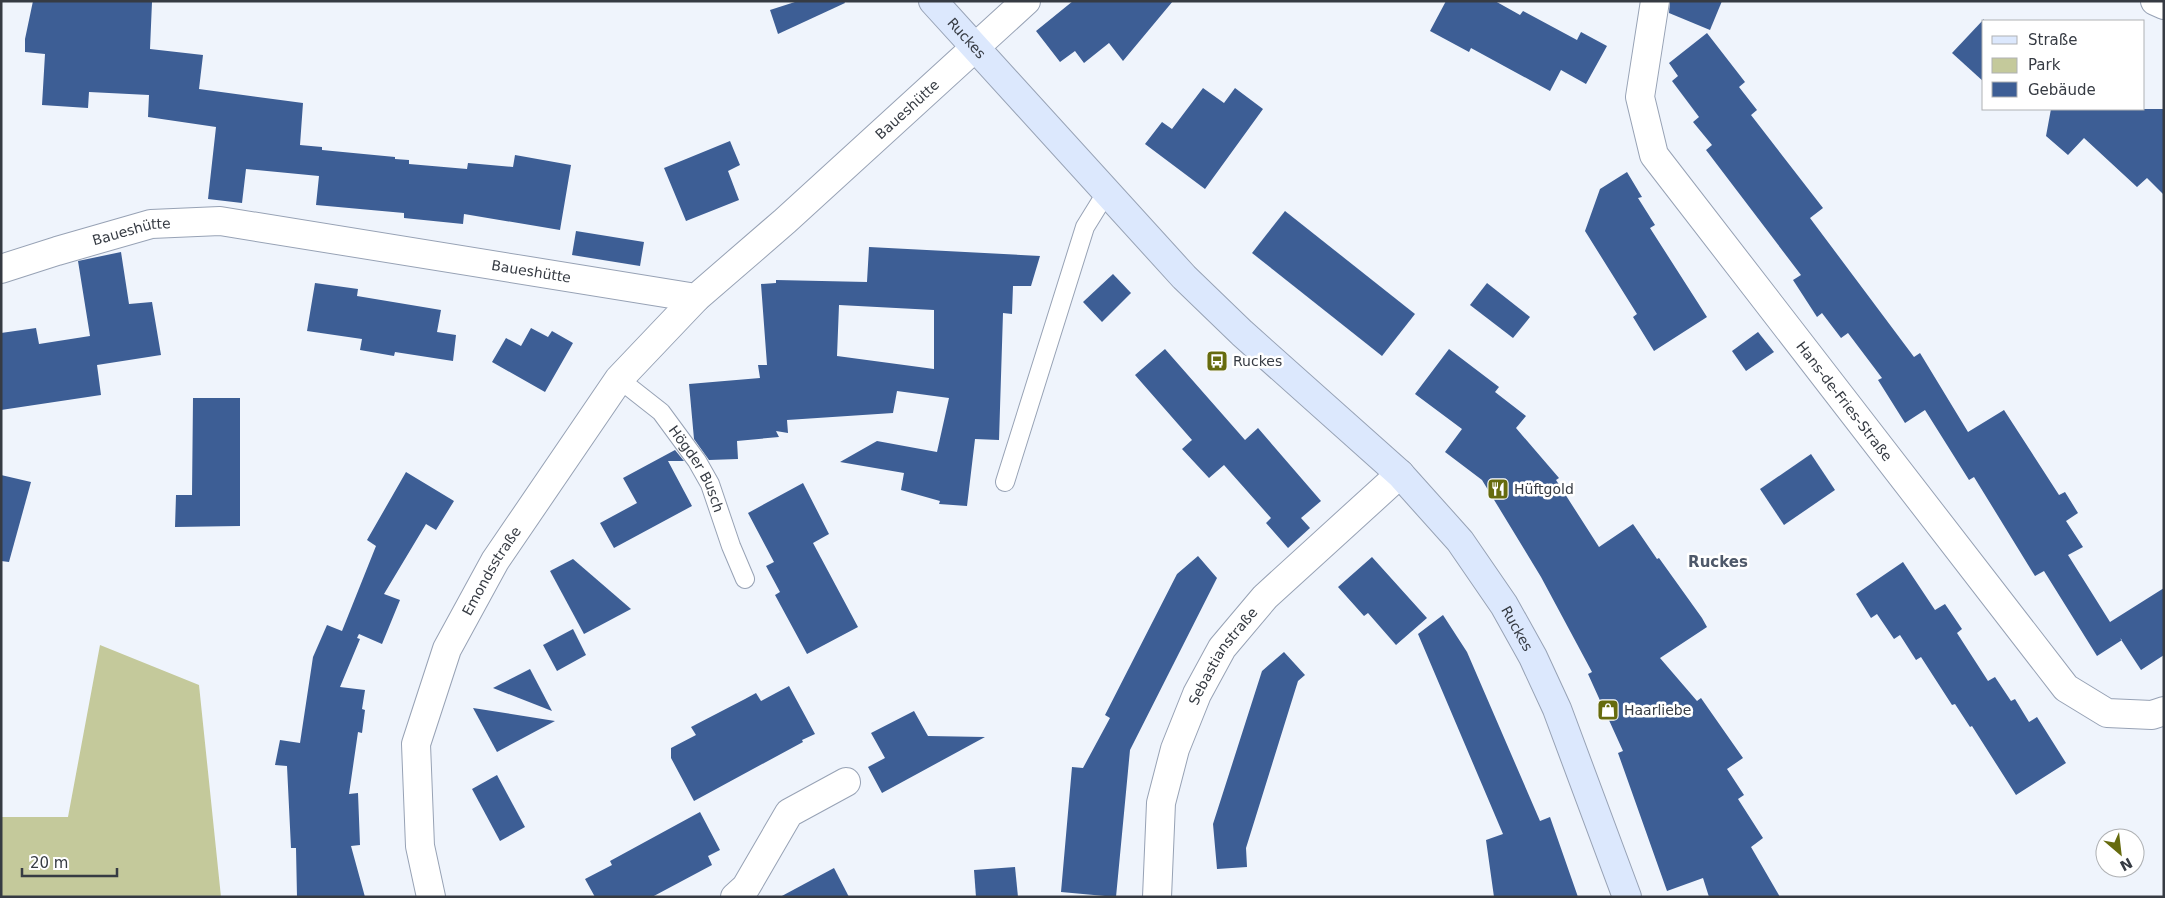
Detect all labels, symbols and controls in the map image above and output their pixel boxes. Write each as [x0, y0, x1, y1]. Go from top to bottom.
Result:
street label: Ruckes [944, 14, 989, 62]
legend [1982, 20, 2145, 110]
text: Straße [2028, 31, 2077, 49]
text: Park [2028, 56, 2061, 74]
street label: Baueshütte [872, 76, 942, 142]
text: Gebäude [2028, 81, 2096, 99]
street label: Baueshütte [90, 215, 171, 248]
street label: Baueshütte [490, 257, 572, 286]
street label: Hans-de-Fries-Straße [1793, 338, 1896, 464]
bus stop icon: Ruckes [1205, 349, 1229, 373]
place label: Ruckes [1233, 353, 1282, 369]
street label: Högder Busch [666, 422, 727, 514]
restaurant icon: Hüftgold [1486, 477, 1510, 501]
place label: Hüftgold [1514, 481, 1574, 497]
street label: Emondsstraße [459, 523, 524, 618]
district label: Ruckes [1688, 553, 1748, 571]
street label: Ruckes [1498, 603, 1536, 654]
street label: Sebastianstraße [1185, 604, 1261, 707]
shop icon: Haarliebe [1596, 698, 1620, 722]
place label: Haarliebe [1624, 702, 1691, 718]
north arrow [2095, 828, 2145, 878]
scale bar [22, 846, 118, 878]
text: 20 m [30, 854, 68, 872]
text: N [2117, 855, 2135, 874]

